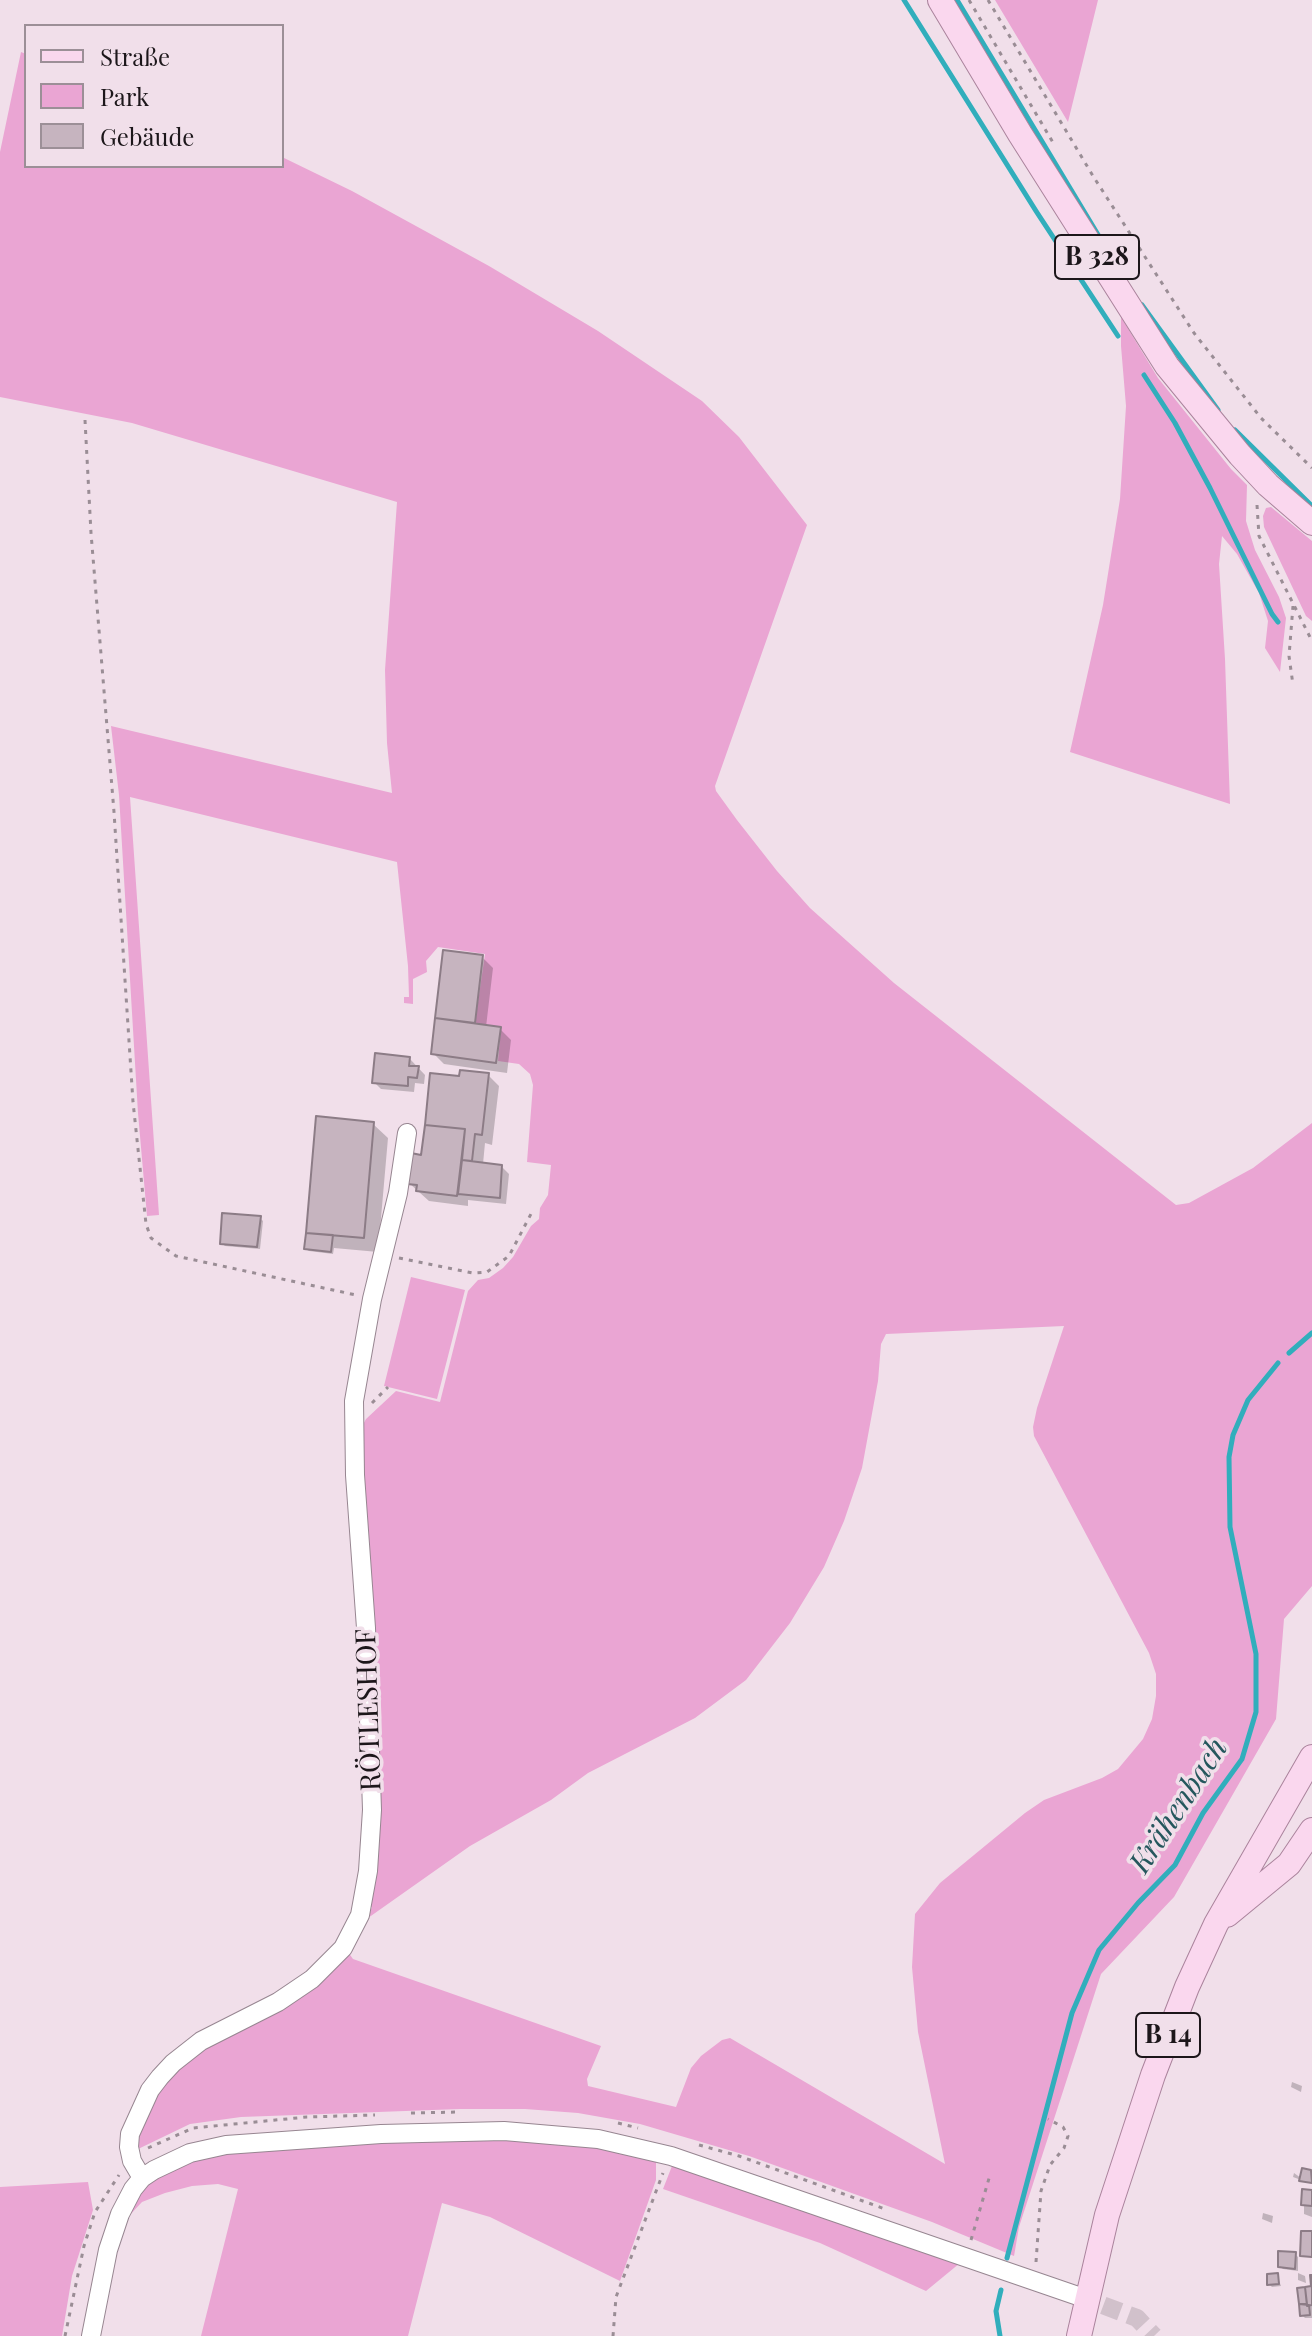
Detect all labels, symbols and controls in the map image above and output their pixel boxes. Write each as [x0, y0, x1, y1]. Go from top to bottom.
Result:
legend [24, 24, 284, 168]
text: Straße [100, 40, 170, 72]
text: Park [100, 80, 149, 112]
text: Gebäude [100, 120, 195, 152]
road number: B 328 [1055, 235, 1139, 279]
street label: RÖTLESHOF [349, 1628, 389, 1792]
water label: Krähenbach [1122, 1732, 1236, 1880]
road number: B 14 [1136, 2013, 1200, 2057]

